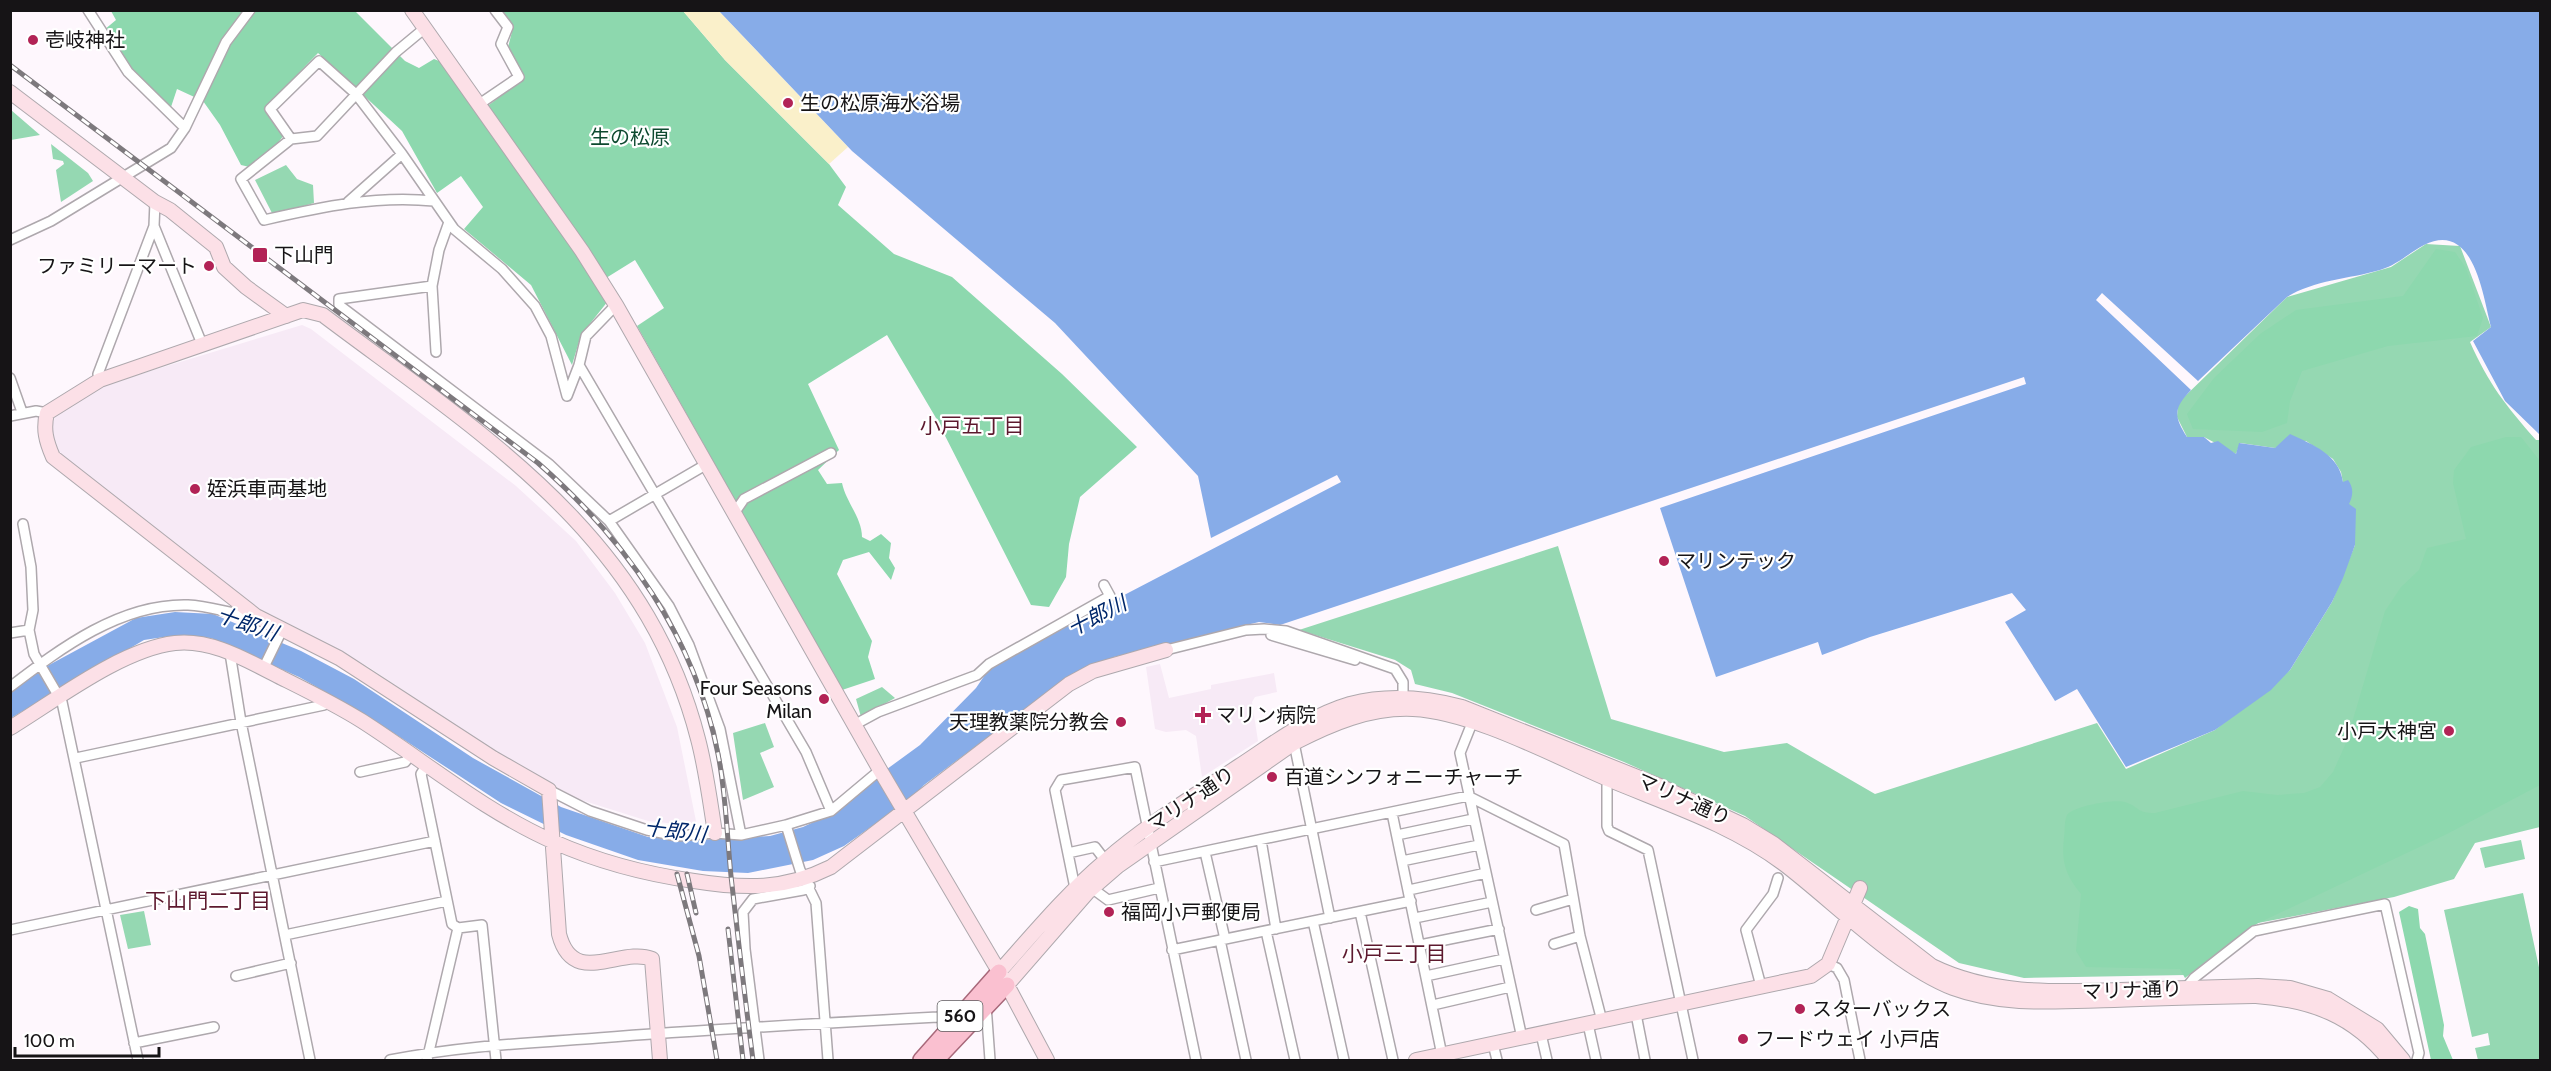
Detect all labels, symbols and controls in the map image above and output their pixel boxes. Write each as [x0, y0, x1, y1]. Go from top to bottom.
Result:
place label: 壱岐神社 [45, 28, 125, 52]
marker: 壱岐神社 [26, 33, 40, 47]
place label: 生の松原海水浴場 [800, 91, 960, 115]
marker: 生の松原海水浴場 [781, 96, 795, 110]
park label: 生の松原 [590, 125, 670, 149]
place label: 下山門 [274, 243, 334, 267]
marker: 下山門 [251, 246, 269, 264]
place label: ファミリーマート [37, 254, 197, 278]
marker: ファミリーマート [202, 259, 216, 273]
district label: 小戸五丁目 [920, 413, 1025, 438]
place label: 姪浜車両基地 [207, 477, 327, 501]
marker: 姪浜車両基地 [188, 482, 202, 496]
place label: マリンテック [1676, 549, 1796, 573]
marker: マリンテック [1657, 554, 1671, 568]
water label: 十郎川 [1063, 589, 1132, 641]
water label: 十郎川 [213, 601, 283, 646]
place label: Four Seasons Milan [700, 676, 812, 723]
marker: Four Seasons Milan [817, 692, 831, 706]
place label: マリン病院 [1216, 703, 1316, 727]
marker: マリン病院 [1194, 706, 1212, 724]
place label: 天理教薬院分教会 [949, 710, 1109, 734]
marker: 天理教薬院分教会 [1114, 715, 1128, 729]
place label: 小戸大神宮 [2337, 719, 2437, 743]
marker: 小戸大神宮 [2442, 724, 2456, 738]
street label: マリナ通り [1143, 761, 1239, 837]
place label: 百道シンフォニーチャーチ [1284, 765, 1523, 789]
street label: マリナ通り [1633, 768, 1735, 830]
marker: 百道シンフォニーチャーチ [1265, 770, 1279, 784]
water label: 十郎川 [642, 814, 710, 847]
district label: 下山門二丁目 [145, 888, 271, 913]
place label: 福岡小戸郵便局 [1121, 900, 1261, 924]
marker: 福岡小戸郵便局 [1102, 905, 1116, 919]
district label: 小戸三丁目 [1342, 941, 1447, 966]
street label: マリナ通り [2082, 976, 2182, 1004]
place label: スターバックス [1812, 997, 1951, 1021]
road number: 560 [938, 1001, 982, 1031]
marker: スターバックス [1793, 1002, 1807, 1016]
scale bar [15, 1020, 159, 1058]
place label: フードウェイ 小戸店 [1755, 1027, 1940, 1051]
text: 100 m [24, 1030, 75, 1052]
marker: フードウェイ 小戸店 [1736, 1032, 1750, 1046]

